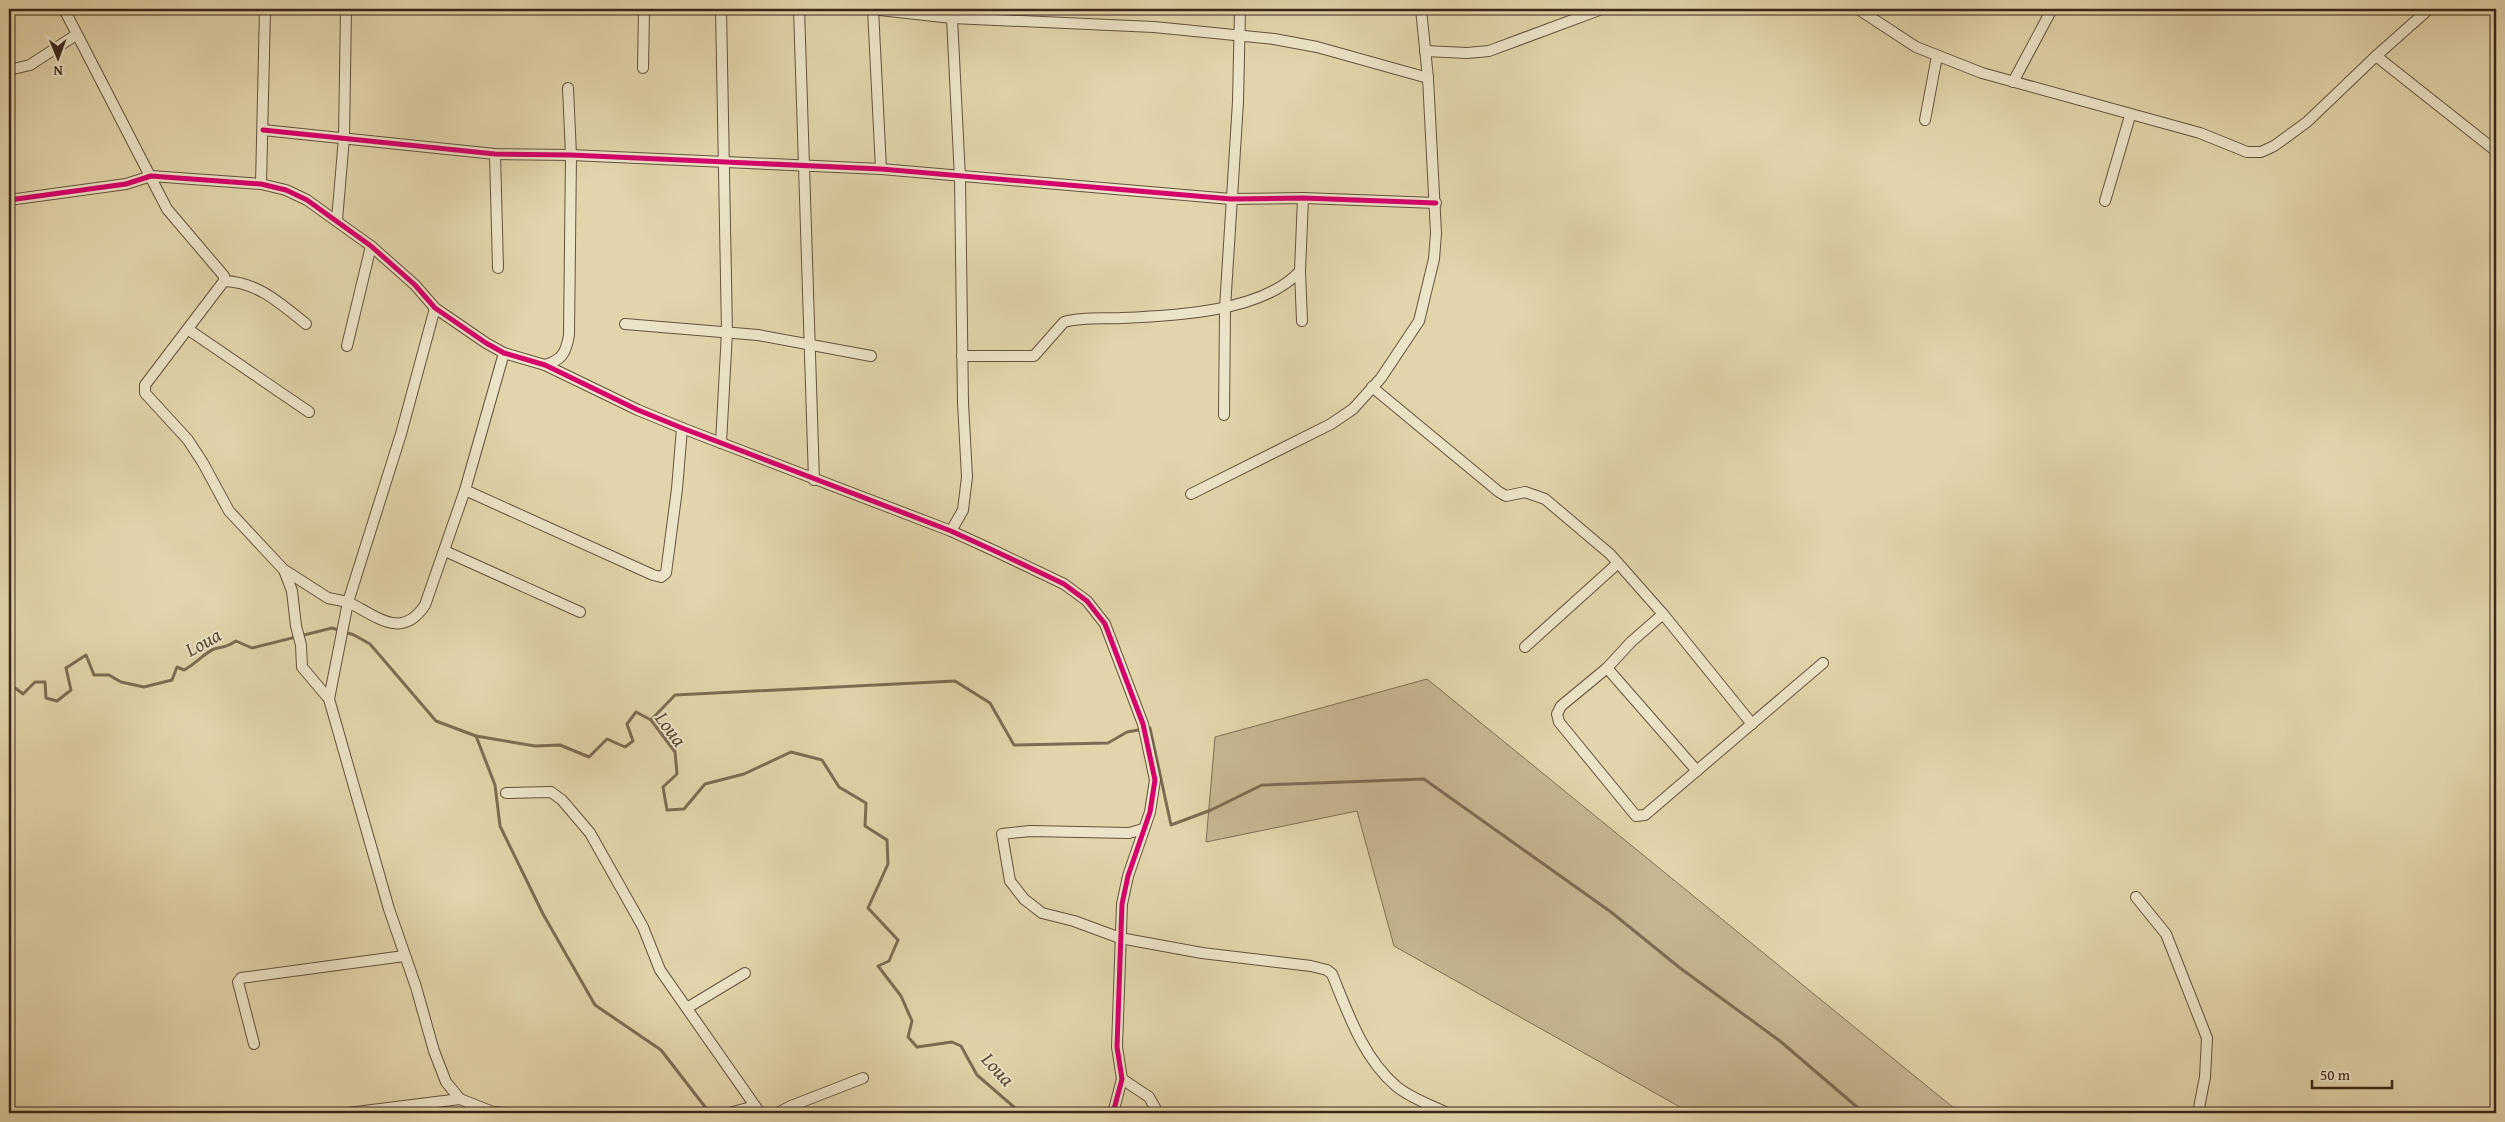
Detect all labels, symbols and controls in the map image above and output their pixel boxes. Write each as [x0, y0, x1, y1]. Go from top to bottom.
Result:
north arrow [32, 32, 82, 82]
text: N [53, 61, 63, 81]
water label: Loua [179, 619, 227, 664]
water label: Loua [648, 704, 695, 753]
water label: Loua [974, 1044, 1022, 1093]
scale bar [2312, 1057, 2392, 1089]
text: 50 m [2320, 1064, 2351, 1085]

